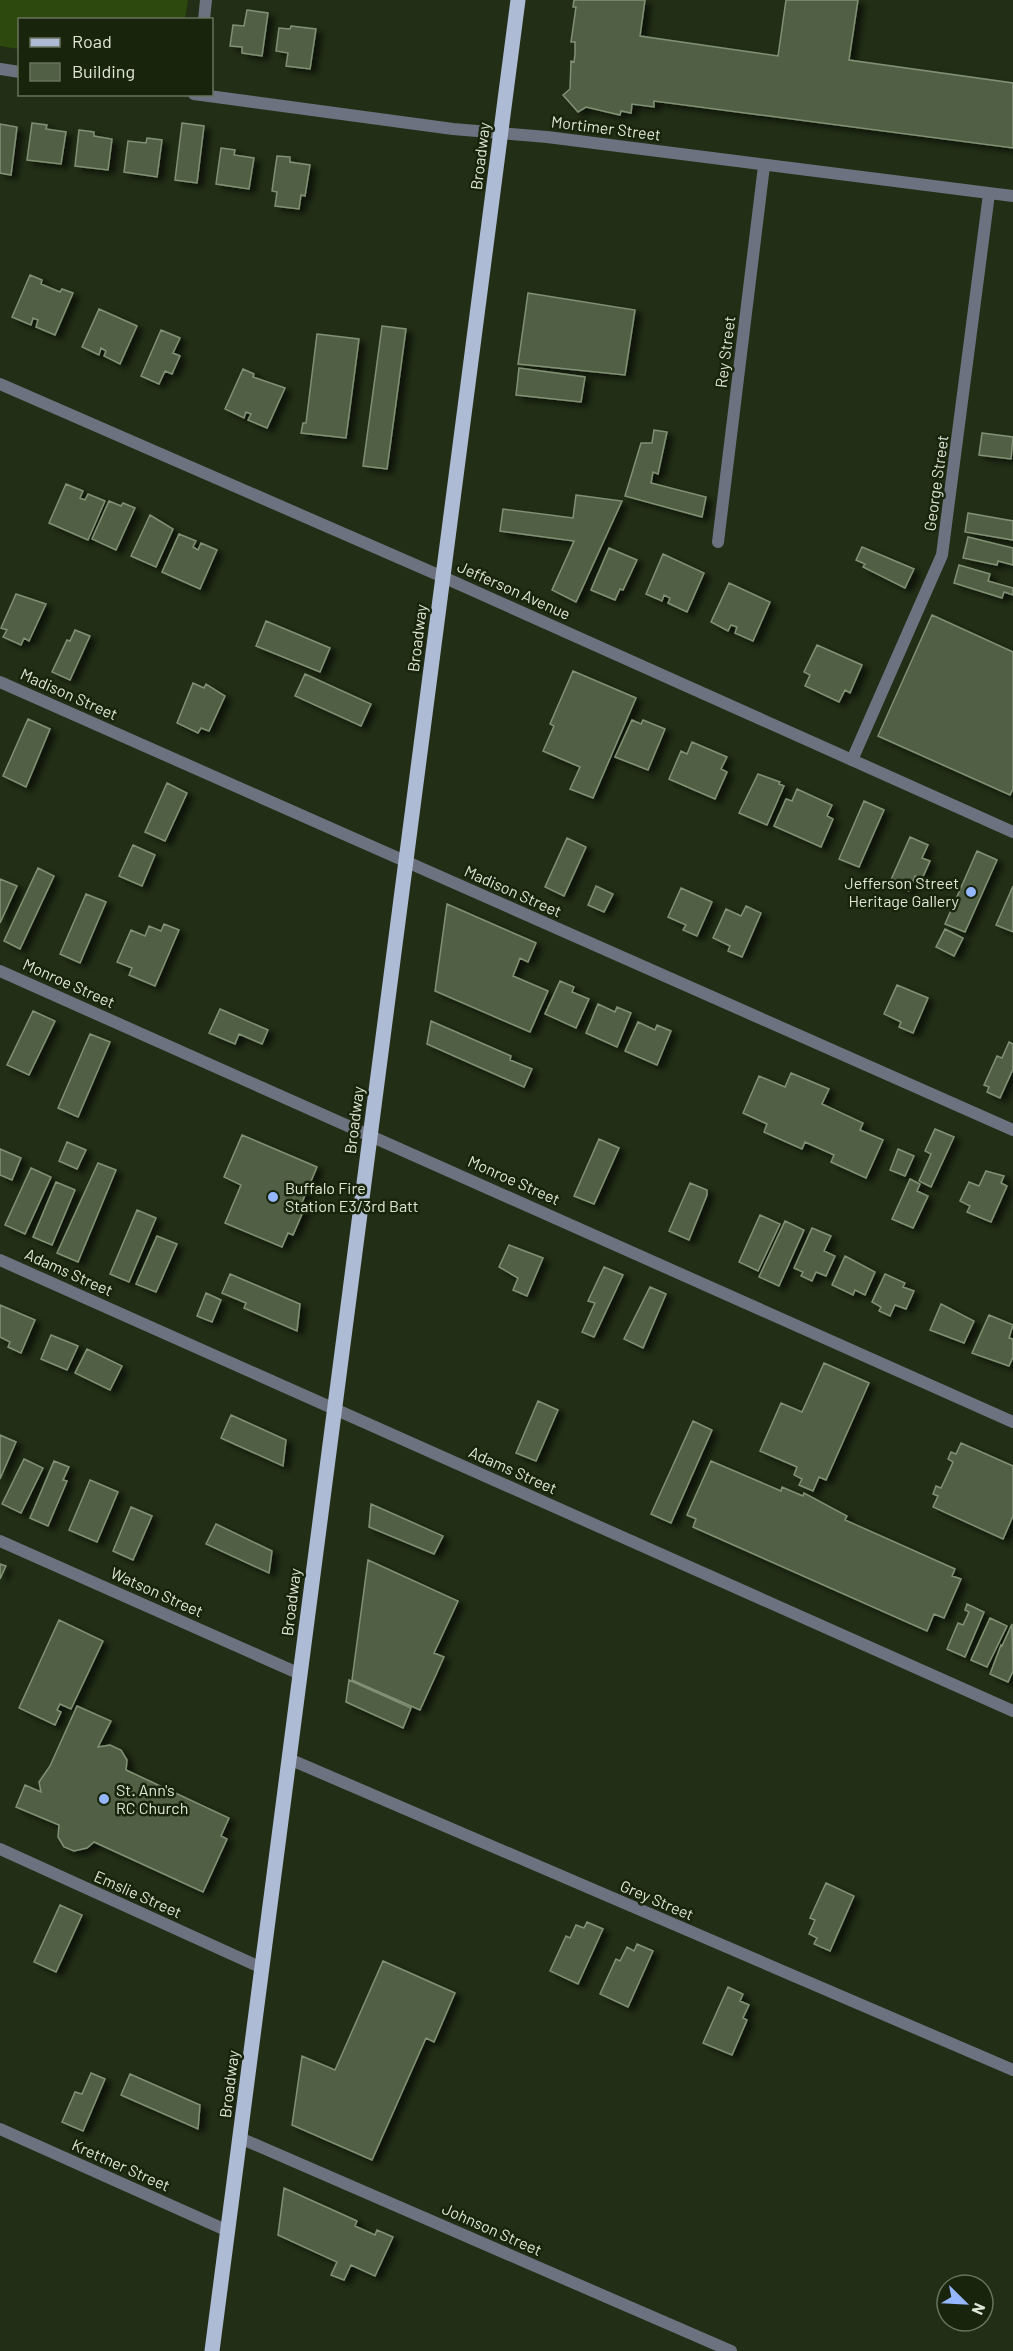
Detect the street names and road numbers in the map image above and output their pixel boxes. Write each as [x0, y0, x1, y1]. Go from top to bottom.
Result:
street label: Mortimer Street [550, 111, 662, 144]
street label: Broadway [466, 120, 493, 191]
street label: Rey Street [711, 315, 738, 389]
street label: George Street [919, 434, 952, 532]
street label: Jefferson Avenue [455, 556, 574, 623]
street label: Broadway [403, 602, 430, 673]
street label: Madison Street [18, 664, 121, 723]
street label: Madison Street [462, 861, 565, 920]
street label: Monroe Street [20, 954, 118, 1011]
street label: Broadway [340, 1084, 367, 1155]
street label: Monroe Street [465, 1151, 563, 1208]
street label: Adams Street [22, 1244, 116, 1299]
street label: Adams Street [466, 1442, 560, 1497]
street label: Watson Street [108, 1563, 206, 1620]
street label: Broadway [277, 1566, 304, 1637]
street label: Emslie Street [92, 1866, 185, 1921]
street label: Grey Street [618, 1876, 697, 1924]
street label: Broadway [215, 2048, 242, 2119]
street label: Krettner Street [69, 2134, 173, 2195]
street label: Johnson Street [439, 2198, 545, 2259]

